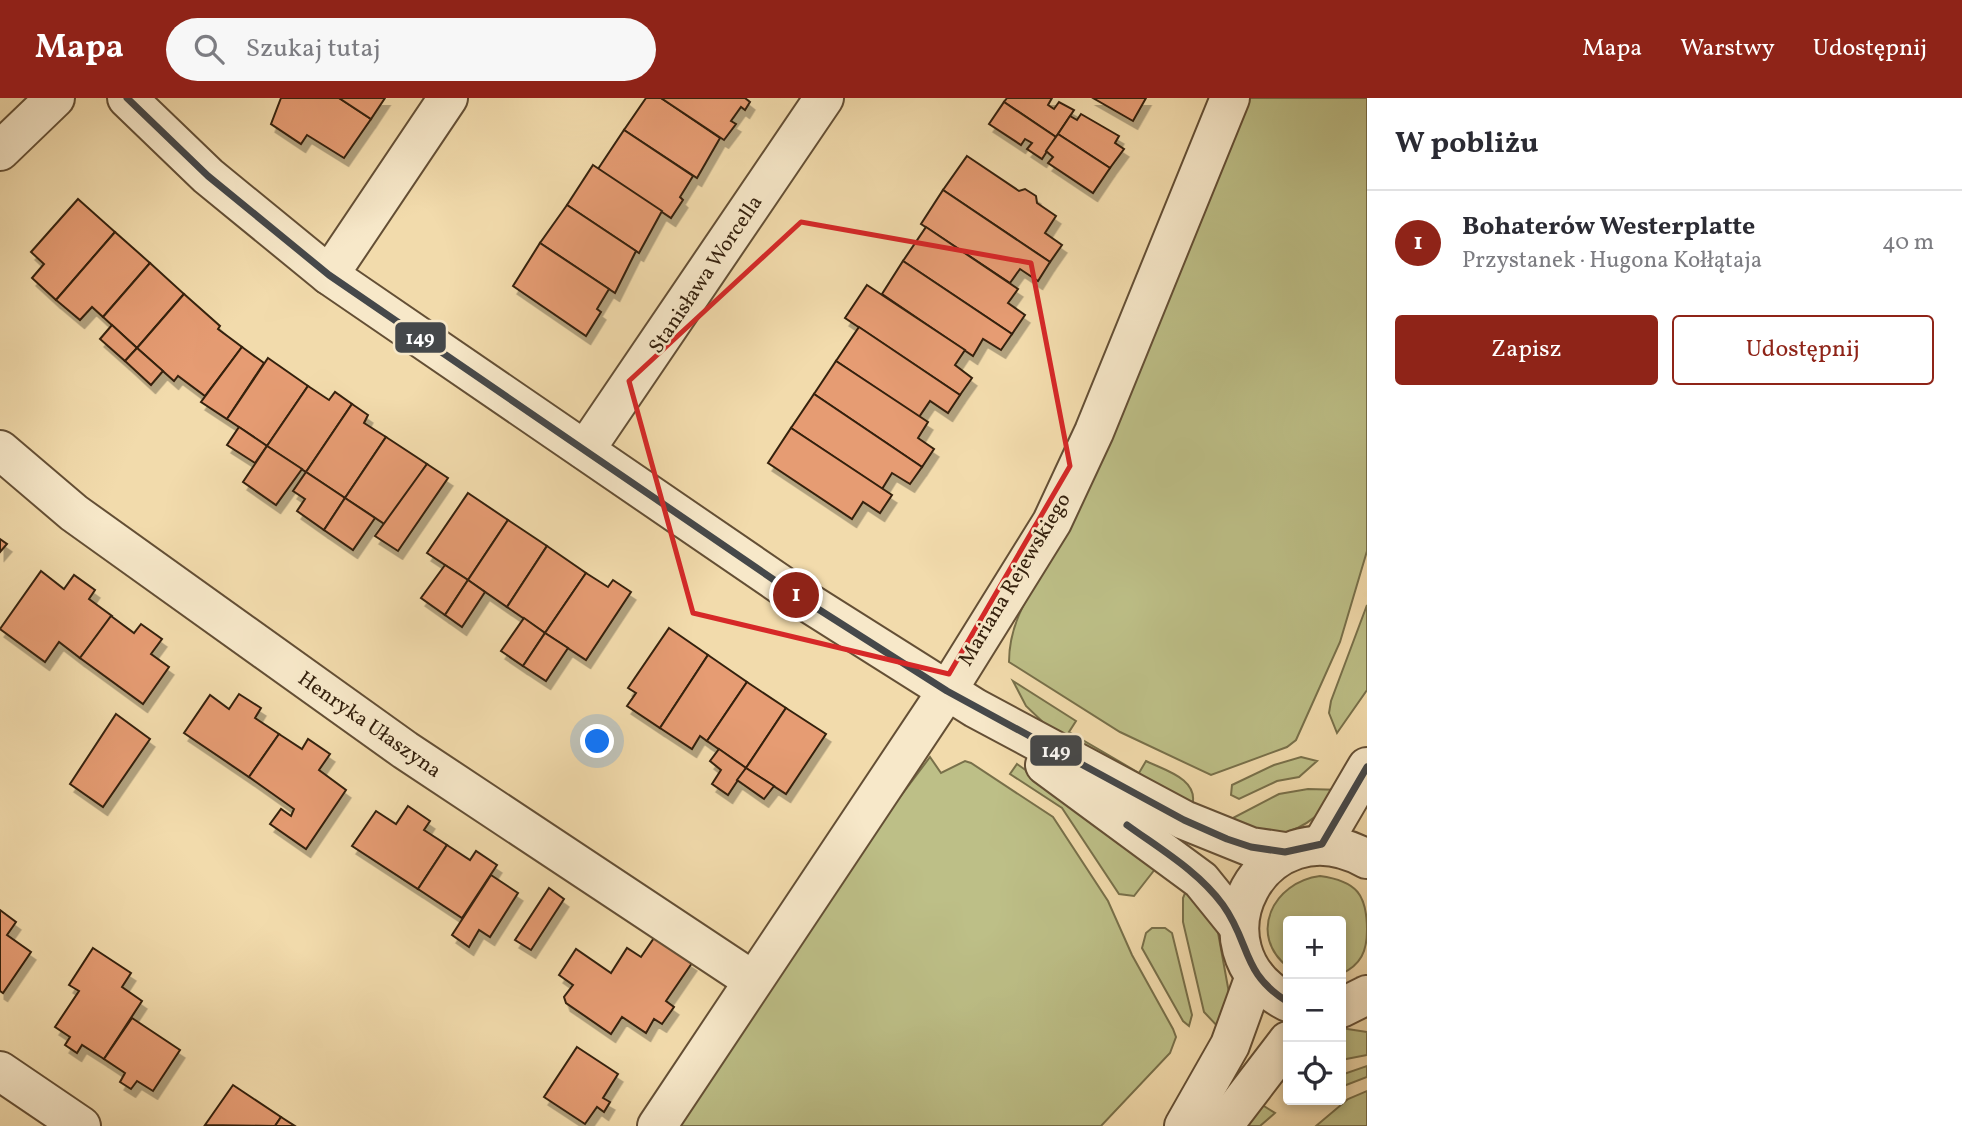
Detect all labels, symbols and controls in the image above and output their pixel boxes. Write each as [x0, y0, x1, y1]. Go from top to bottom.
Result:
search box [166, 18, 656, 81]
text: Mapa [35, 26, 124, 72]
icon: search [190, 30, 228, 68]
text: Szukaj tutaj [246, 31, 381, 67]
text: Mapa [1582, 32, 1642, 66]
text: Warstwy [1680, 32, 1775, 66]
text: Udostępnij [1813, 32, 1927, 66]
text: W pobliżu [1395, 123, 1538, 165]
street label: Stanisława Worcella [642, 190, 770, 360]
text: Bohaterów Westerplatte [1462, 209, 1755, 245]
text: 1 [1413, 227, 1423, 259]
text: 40 m [1882, 227, 1934, 259]
text: Przystanek · Hugona Kołłątaja [1462, 245, 1762, 277]
button: Zapisz [1395, 315, 1658, 385]
button: Udostępnij [1672, 315, 1934, 385]
line badge: 149 [394, 321, 447, 354]
text: 149 [405, 326, 435, 352]
street label: Mariana Rejewskiego [952, 488, 1079, 672]
pin: 1 [773, 569, 819, 621]
street label: Henryka Ułaszyna [291, 665, 447, 786]
your location [580, 724, 614, 758]
line badge: 149 [1029, 734, 1083, 767]
text: 149 [1041, 739, 1071, 765]
map controls [1283, 916, 1346, 1105]
button: + [1283, 916, 1346, 979]
button: − [1283, 979, 1346, 1042]
button: locate [1283, 1042, 1346, 1105]

